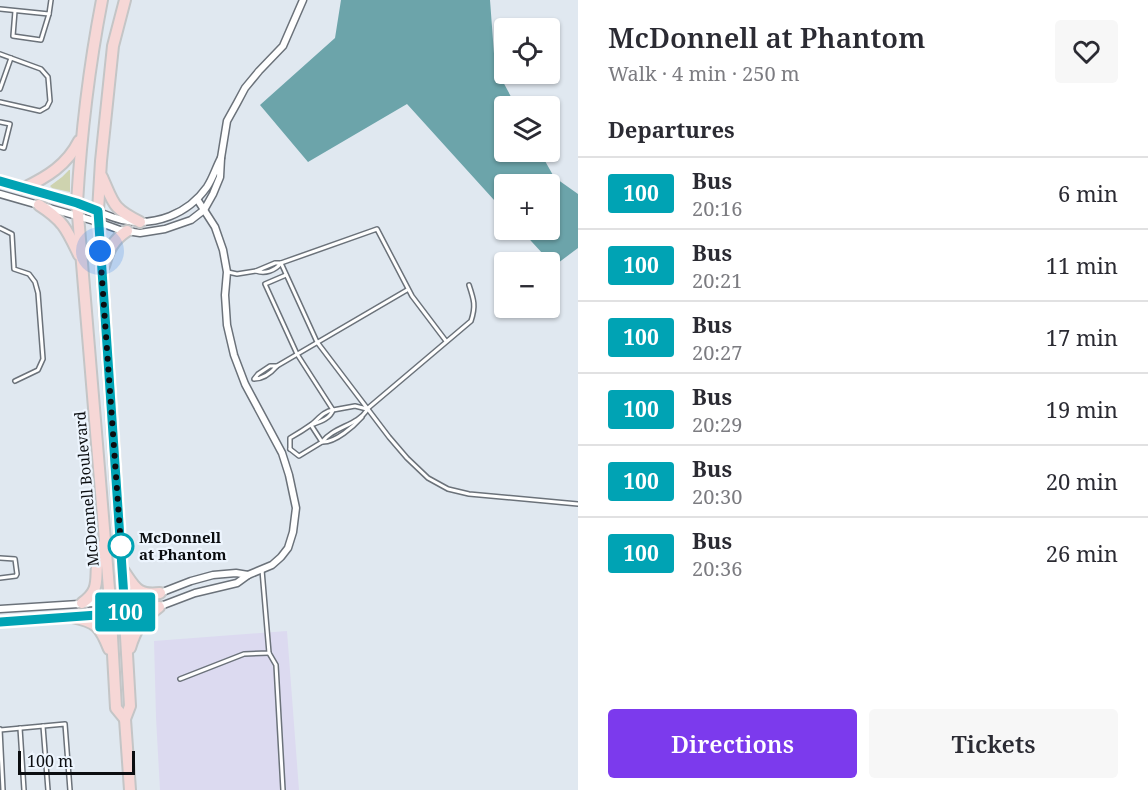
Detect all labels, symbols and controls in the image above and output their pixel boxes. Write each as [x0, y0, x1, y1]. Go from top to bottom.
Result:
map controls [494, 18, 560, 318]
button: locate [494, 18, 560, 84]
text: McDonnell at Phantom [608, 18, 925, 56]
button: heart [1055, 20, 1118, 83]
text: Walk · 4 min · 250 m [608, 60, 800, 87]
button: layers [494, 96, 560, 162]
text: Departures [608, 114, 735, 144]
text: Bus [692, 165, 732, 195]
button: + [494, 174, 560, 240]
text: 6 min [1058, 178, 1118, 208]
text: 100 [623, 179, 659, 207]
text: 20:16 [692, 195, 742, 222]
your location [85, 236, 115, 266]
text: Bus [692, 237, 732, 267]
text: 11 min [1046, 250, 1118, 280]
text: 100 [623, 251, 659, 279]
button: − [494, 252, 560, 318]
text: 20:21 [692, 267, 742, 294]
text: Bus [692, 309, 732, 339]
text: 17 min [1046, 322, 1118, 352]
text: 100 [623, 323, 659, 351]
text: 20:27 [692, 339, 742, 366]
text: Bus [692, 381, 732, 411]
text: 19 min [1046, 394, 1118, 424]
text: 100 [623, 395, 659, 423]
street label: McDonnell Boulevard [69, 411, 103, 567]
text: 20:29 [692, 411, 742, 438]
text: Bus [692, 453, 732, 483]
text: 20 min [1046, 466, 1118, 496]
text: 100 [623, 467, 659, 495]
text: 20:30 [692, 483, 742, 510]
text: Bus [692, 525, 732, 555]
place label: McDonnell at Phantom [139, 527, 227, 564]
marker: McDonnell at Phantom [108, 533, 134, 559]
text: 26 min [1046, 538, 1118, 568]
text: 100 [623, 539, 659, 567]
text: 20:36 [692, 555, 742, 582]
line badge: 100 [90, 592, 160, 632]
text: 100 [107, 598, 143, 626]
button: Directions [608, 709, 857, 778]
button: Tickets [869, 709, 1118, 778]
scale bar [18, 748, 135, 776]
text: 100 m [27, 750, 73, 772]

